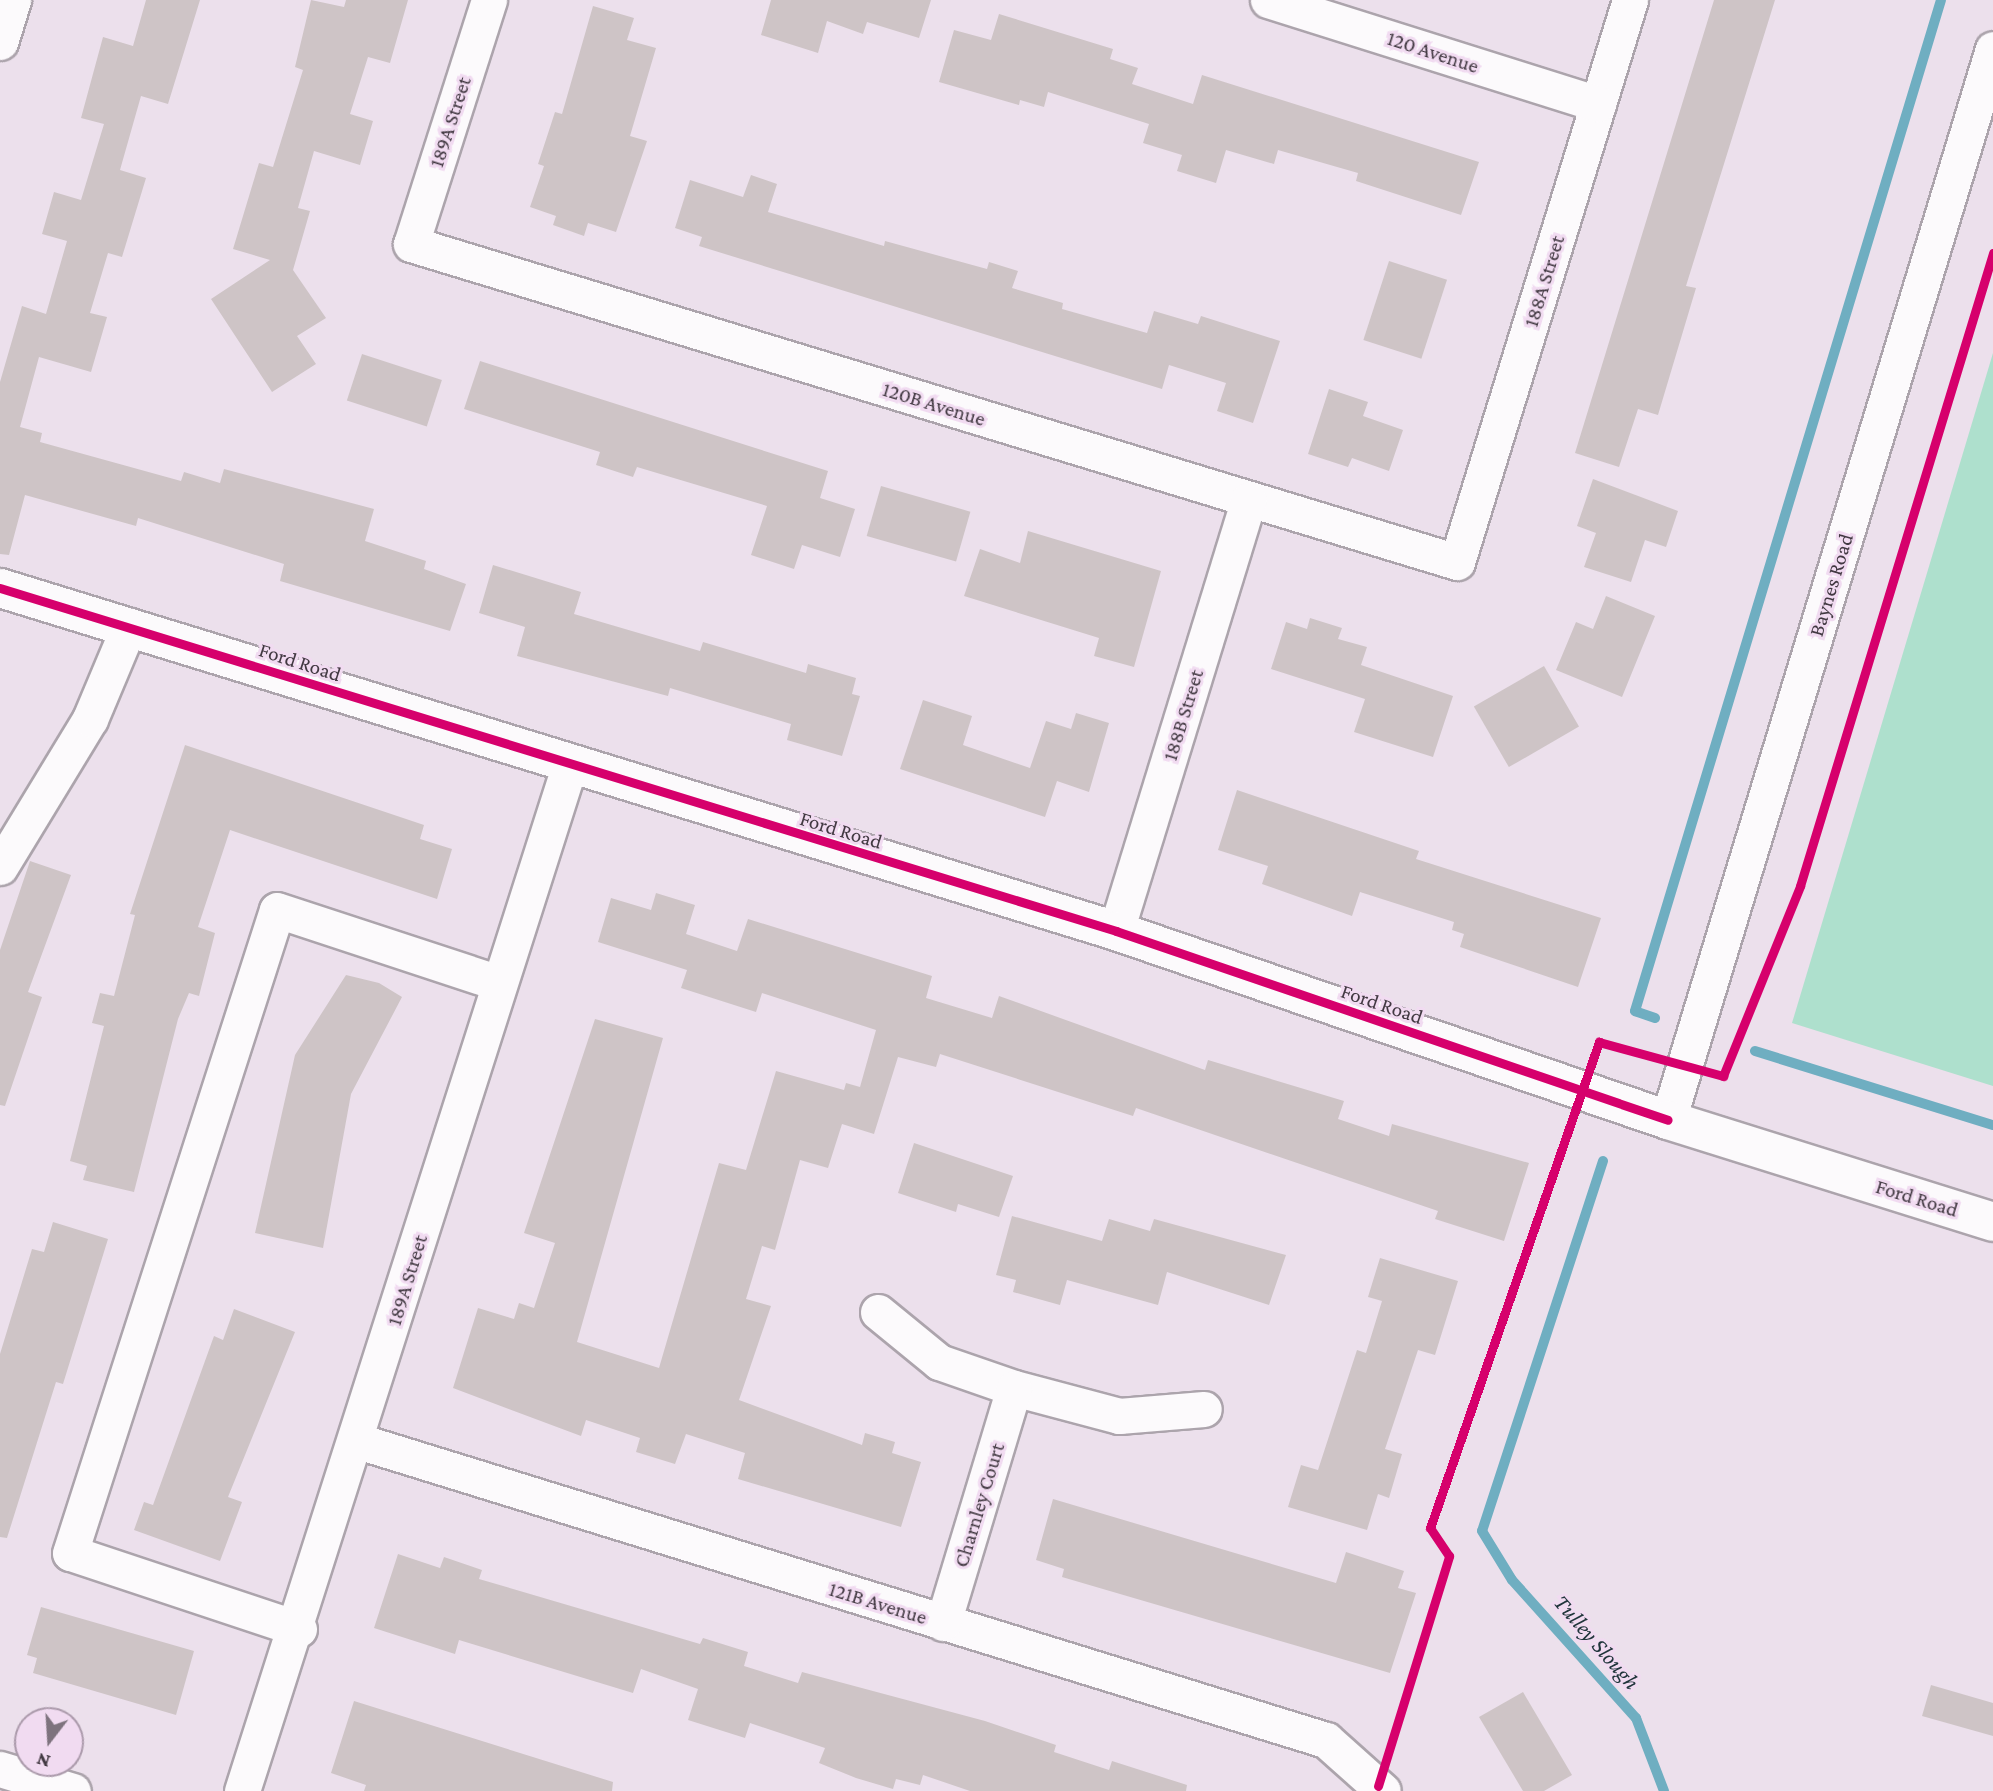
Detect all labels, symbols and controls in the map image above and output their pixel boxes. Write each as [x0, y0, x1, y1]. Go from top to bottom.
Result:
street label: 120 Avenue [1384, 25, 1482, 79]
street label: 189A Street [424, 74, 476, 170]
street label: 188A Street [1518, 232, 1570, 330]
street label: 120B Avenue [880, 376, 988, 432]
street label: Baynes Road [1803, 531, 1859, 639]
street label: Ford Road [256, 637, 344, 687]
street label: 188B Street [1157, 666, 1209, 764]
street label: Ford Road [797, 806, 885, 854]
street label: Ford Road [1338, 978, 1426, 1030]
street label: Ford Road [1873, 1174, 1961, 1222]
street label: 189A Street [381, 1232, 433, 1328]
street label: Charnley Court [948, 1440, 1010, 1570]
street label: 121B Avenue [826, 1576, 930, 1630]
water label: Tulley Slough [1548, 1589, 1646, 1695]
north arrow [14, 1707, 84, 1777]
text: N [34, 1749, 53, 1773]

